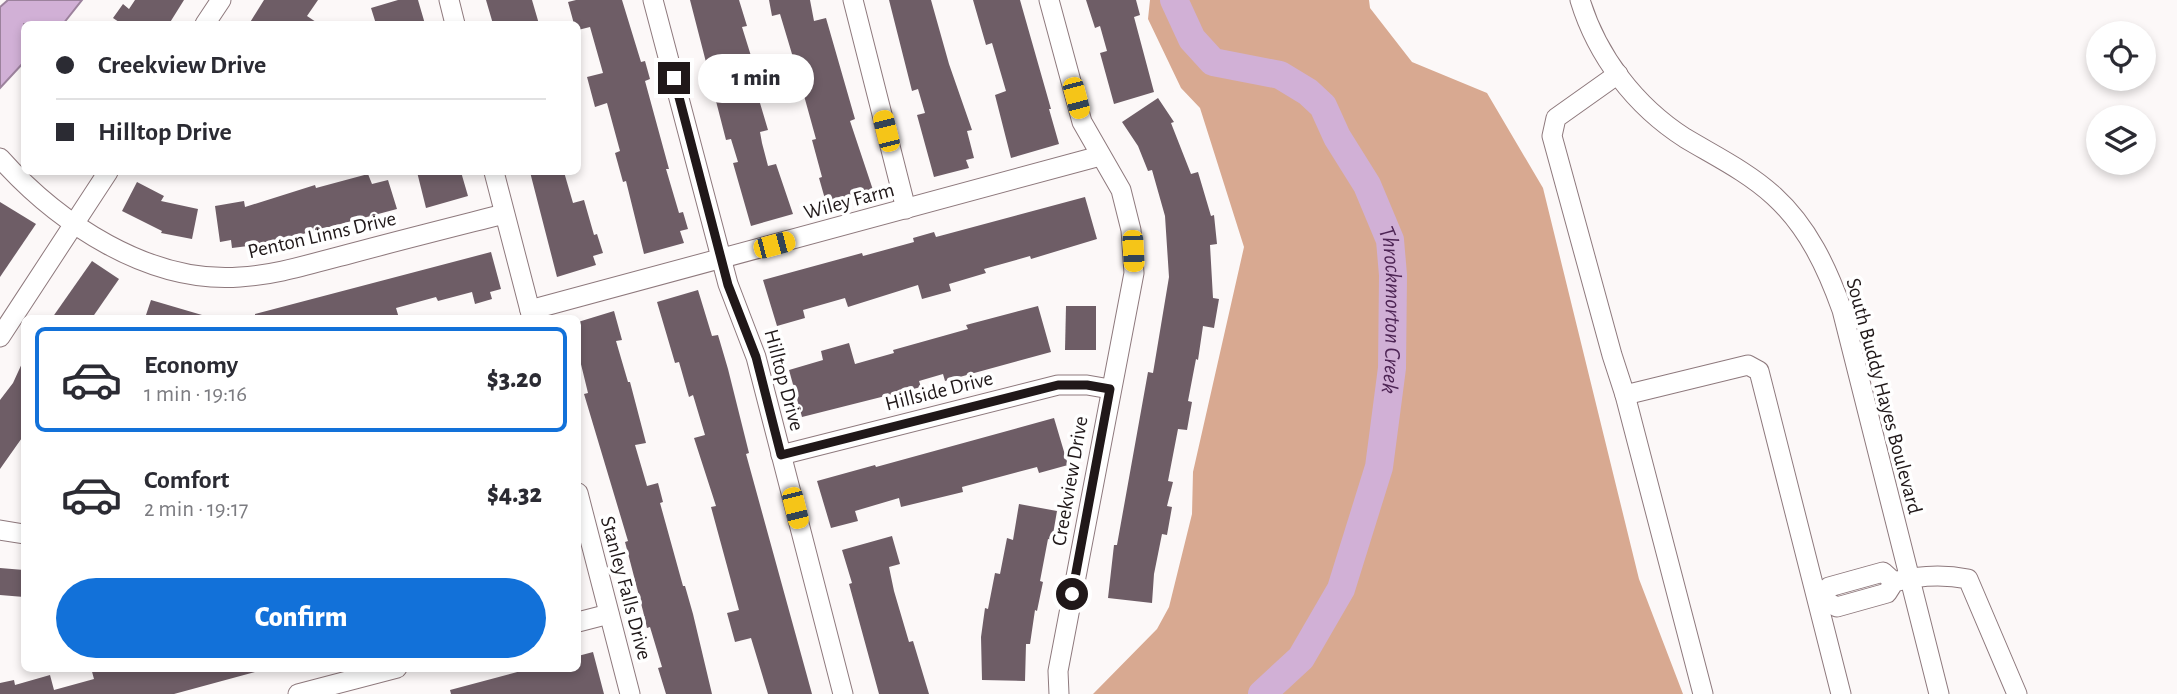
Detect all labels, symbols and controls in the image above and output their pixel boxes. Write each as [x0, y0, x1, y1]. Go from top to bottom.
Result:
map controls [2086, 21, 2156, 175]
button: locate [2086, 21, 2156, 91]
text: Creekview Drive [98, 52, 266, 78]
callout: 1 min [698, 54, 814, 102]
route end [658, 62, 690, 94]
text: 1 min [732, 67, 780, 90]
car [1061, 75, 1092, 121]
button: layers [2086, 105, 2156, 175]
car [871, 108, 902, 154]
text: Hilltop Drive [98, 119, 232, 145]
street label: Wiley Farm [802, 179, 896, 223]
street label: Penton Linns Drive [246, 208, 398, 262]
water label: Throckmorton Creek [1374, 223, 1405, 395]
car [751, 229, 798, 261]
car [1122, 229, 1145, 273]
street label: South Buddy Hayes Boulevard [1842, 276, 1926, 516]
street label: Hilltop Drive [760, 327, 808, 433]
icon: car [60, 348, 123, 411]
text: Economy [144, 352, 238, 378]
text: $3.20 [487, 366, 542, 392]
street label: Hillside Drive [883, 367, 995, 415]
text: 1 min · 19:16 [144, 383, 247, 406]
street label: Creekview Drive [1048, 415, 1092, 547]
icon: car [60, 463, 123, 526]
text: Comfort [144, 467, 229, 493]
text: $4.32 [487, 481, 542, 507]
car [780, 485, 811, 531]
text: 2 min · 19:17 [144, 498, 248, 521]
street label: Stanley Falls Drive [597, 514, 655, 662]
button: Confirm [56, 578, 546, 658]
route start [1056, 578, 1088, 610]

